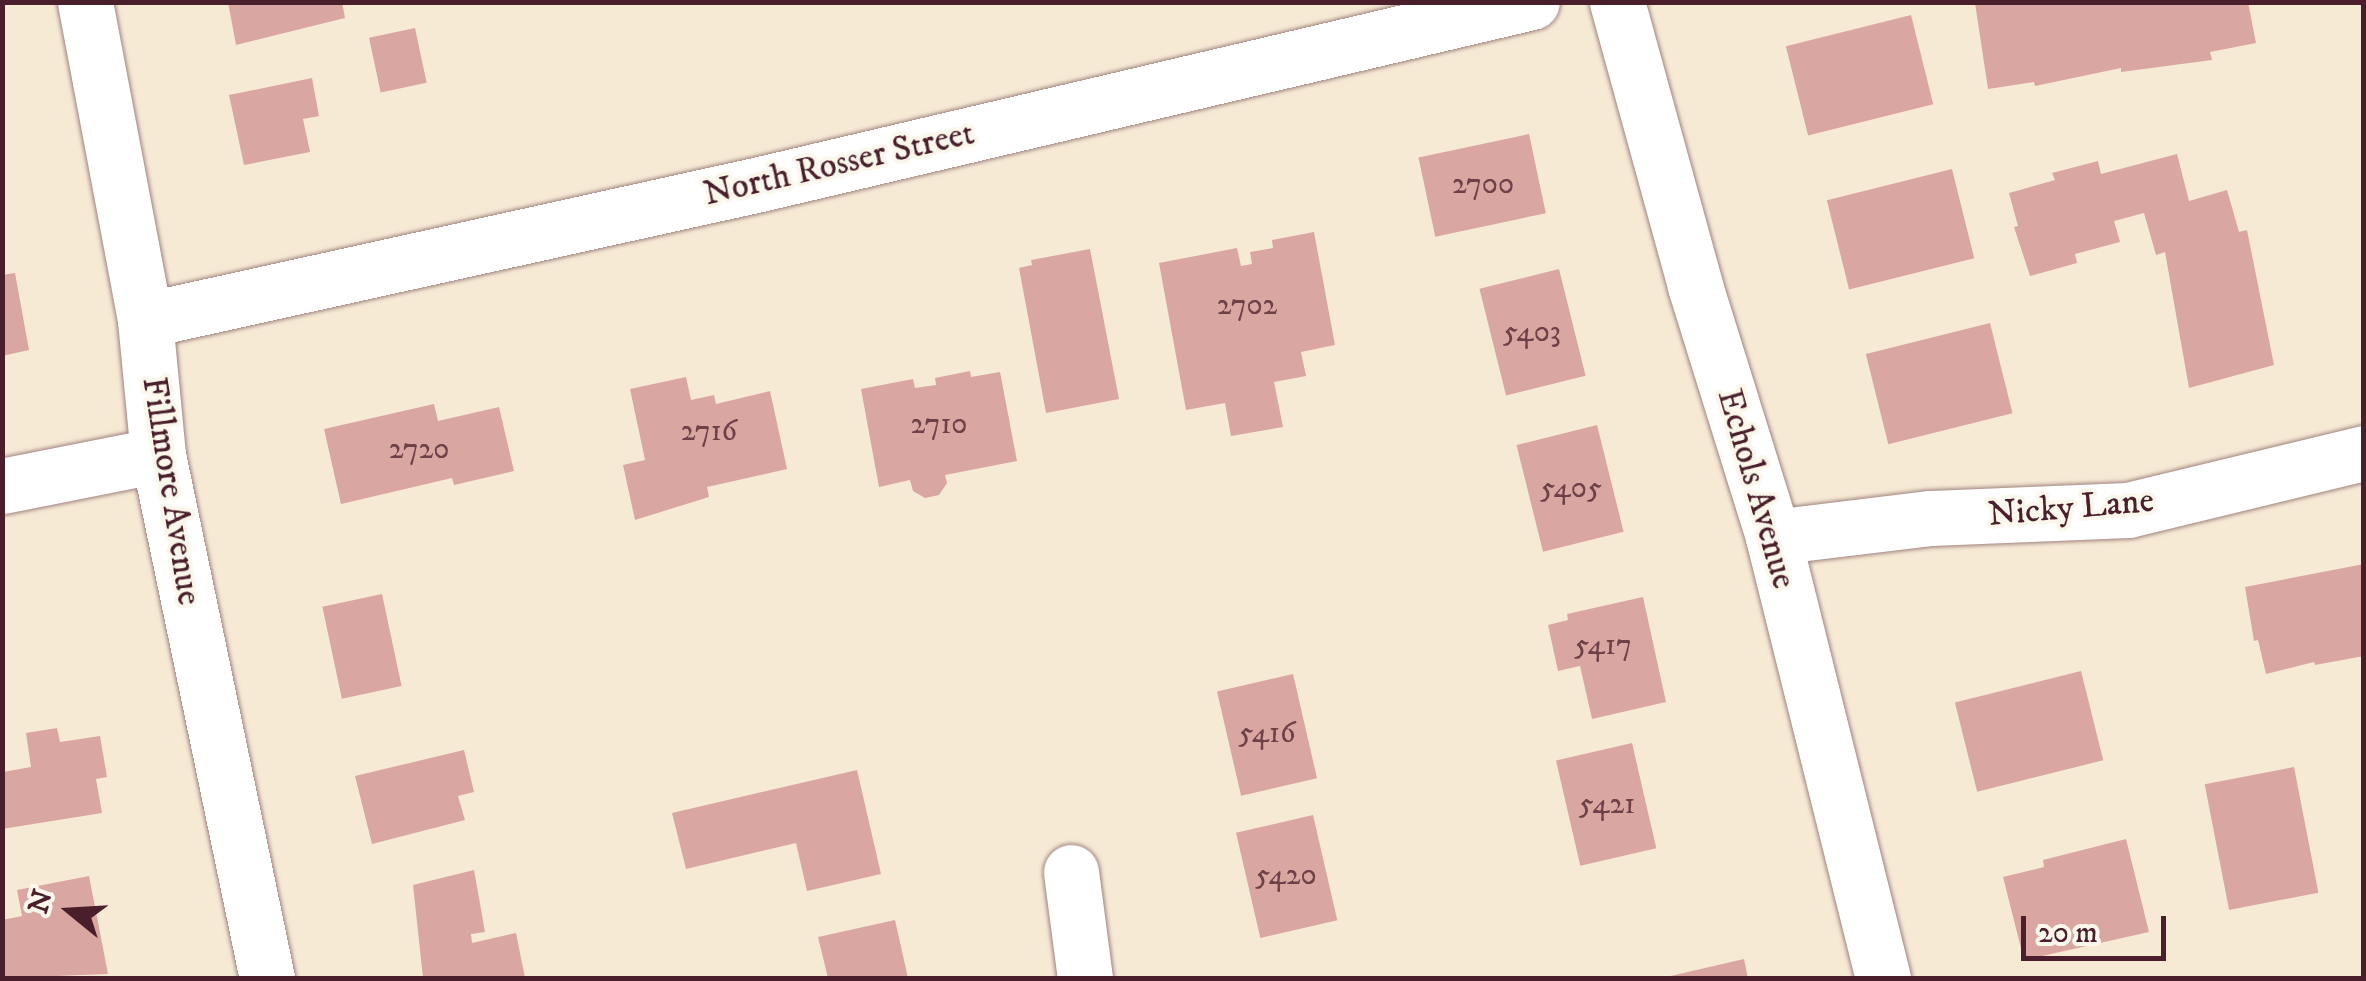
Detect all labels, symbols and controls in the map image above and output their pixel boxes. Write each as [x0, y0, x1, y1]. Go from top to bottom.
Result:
street label: North Rosser Street [700, 112, 978, 216]
house number: 2700 [1452, 167, 1514, 203]
house number: 2702 [1217, 288, 1277, 324]
house number: 5403 [1503, 315, 1561, 351]
street label: Fillmore Avenue [132, 374, 210, 608]
street label: Echols Avenue [1707, 384, 1805, 594]
house number: 2710 [911, 407, 967, 443]
house number: 2716 [681, 414, 737, 450]
house number: 2720 [389, 432, 449, 468]
house number: 5405 [1540, 471, 1602, 507]
street label: Nicky Lane [1986, 480, 2156, 536]
house number: 5417 [1574, 628, 1632, 664]
house number: 5416 [1238, 716, 1296, 752]
house number: 5421 [1579, 787, 1635, 823]
house number: 5420 [1255, 858, 1317, 894]
north arrow [20, 861, 120, 961]
text: N [21, 885, 61, 918]
scale bar [2026, 896, 2171, 958]
text: 20 m [2038, 915, 2098, 952]

